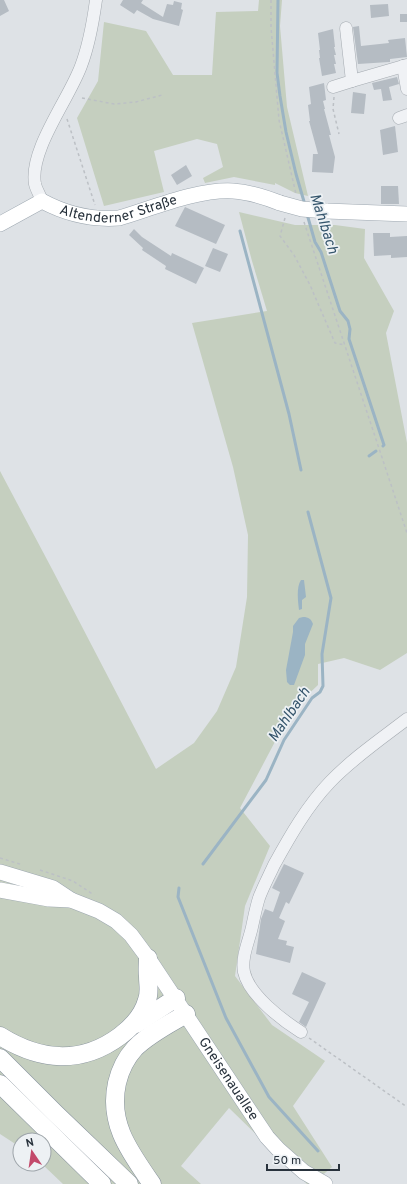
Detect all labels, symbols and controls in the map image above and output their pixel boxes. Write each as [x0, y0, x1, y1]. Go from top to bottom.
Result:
street label: Altenderner Straße [57, 191, 179, 227]
water label: Mahlbach [304, 191, 342, 257]
water label: Mahlbach [265, 684, 315, 746]
street label: Gneisenauallee [195, 1034, 262, 1124]
north arrow [12, 1132, 52, 1172]
text: N [25, 1136, 35, 1151]
scale bar [267, 1146, 339, 1172]
text: 50 m [273, 1153, 301, 1169]

